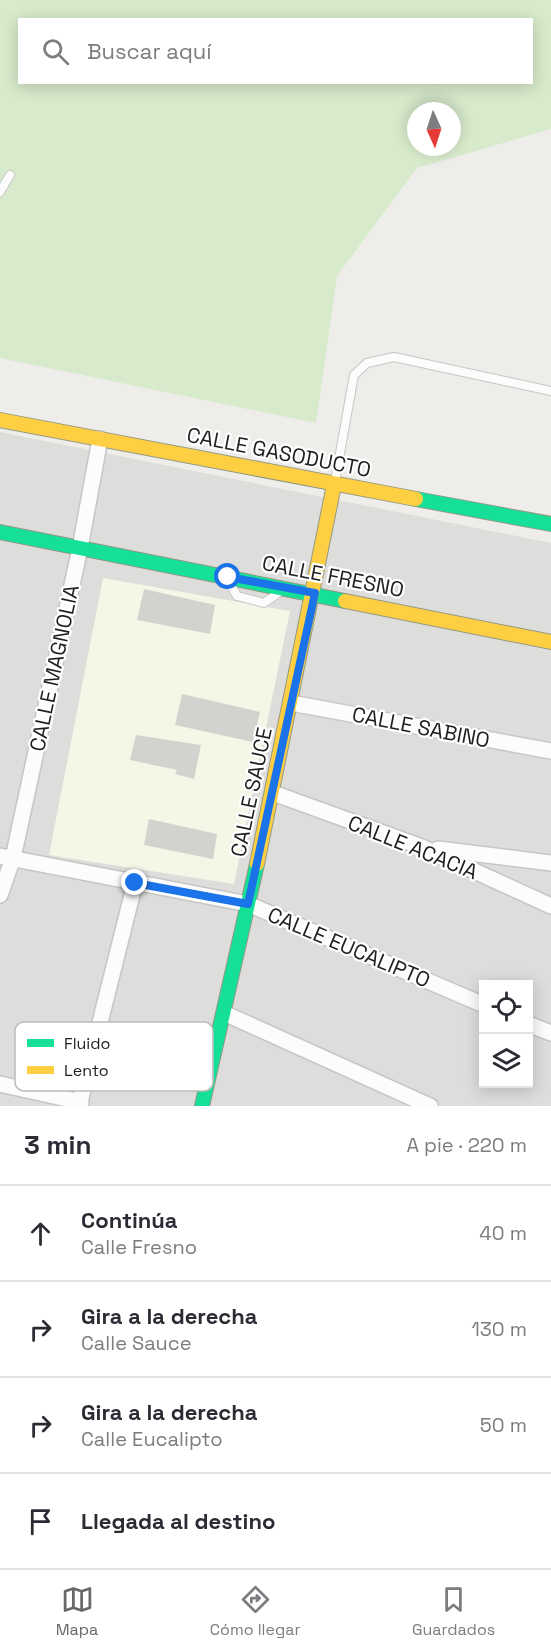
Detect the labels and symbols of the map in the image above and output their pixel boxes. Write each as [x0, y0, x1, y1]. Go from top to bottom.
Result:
north arrow [407, 102, 461, 156]
street label: CALLE GASODUCTO [185, 421, 373, 483]
street label: CALLE FRESNO [260, 549, 406, 603]
route start [214, 563, 240, 589]
street label: CALLE MAGNOLIA [23, 582, 85, 754]
street label: CALLE SABINO [350, 700, 492, 754]
street label: CALLE SAUCE [224, 725, 278, 859]
street label: CALLE ACACIA [344, 809, 482, 885]
route end [121, 869, 147, 895]
street label: CALLE EUCALIPTO [264, 901, 434, 993]
legend [15, 1022, 213, 1091]
text: Fluido [64, 1033, 110, 1054]
text: Lento [64, 1060, 109, 1081]

